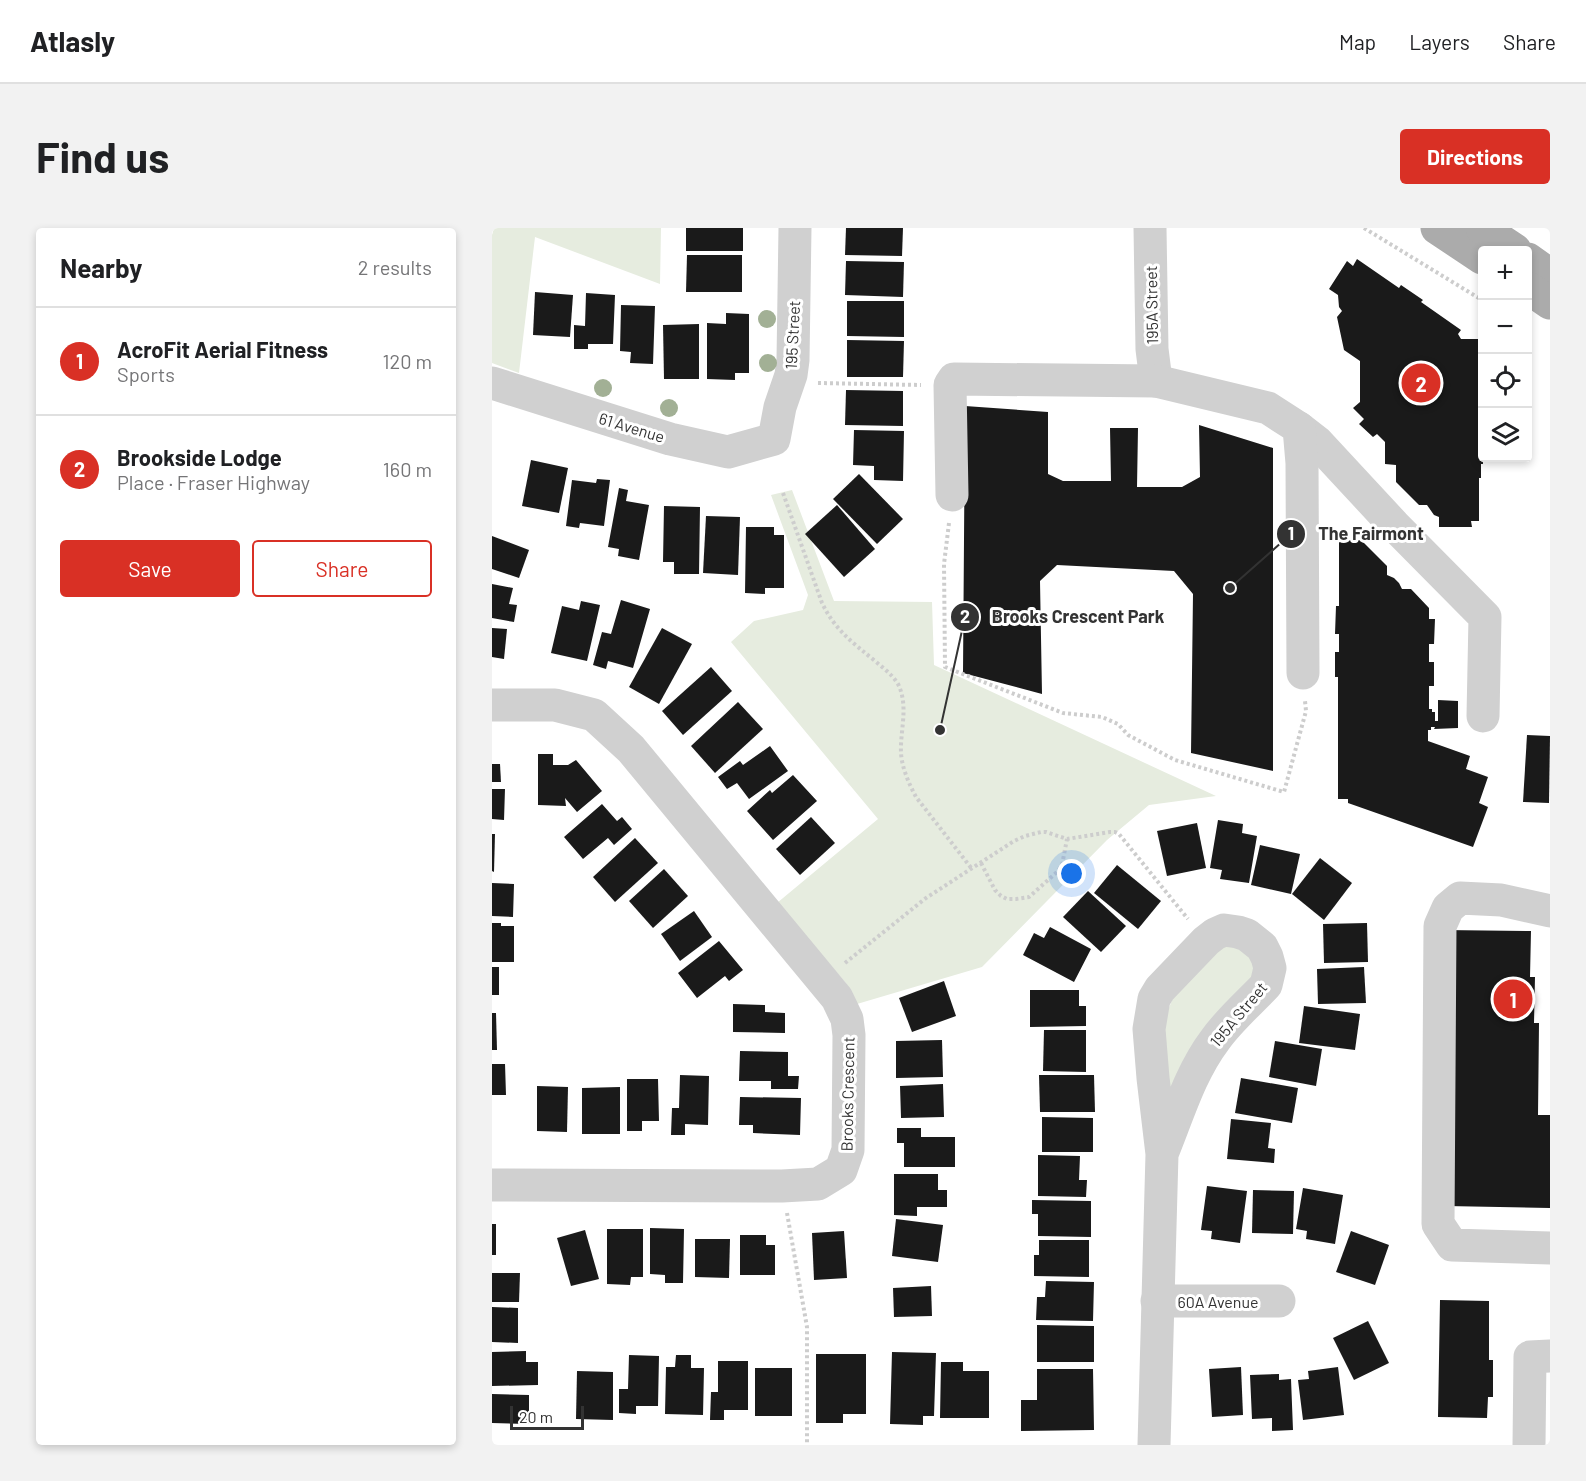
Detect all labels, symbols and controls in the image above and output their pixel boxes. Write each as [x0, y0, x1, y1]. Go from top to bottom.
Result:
text: Atlasly [30, 24, 115, 58]
text: Map [1339, 29, 1376, 54]
text: Layers [1409, 29, 1470, 54]
text: Share [1503, 29, 1556, 54]
button: Directions [1400, 129, 1550, 184]
text: Find us [36, 131, 169, 181]
map controls [1478, 246, 1532, 462]
button: + [1478, 246, 1532, 300]
text: Nearby [60, 252, 142, 283]
text: 2 results [358, 255, 432, 279]
street label: 195A Street [1141, 265, 1161, 345]
street label: 195 Street [781, 300, 803, 370]
button: − [1478, 300, 1532, 354]
text: AcroFit Aerial Fitness [117, 336, 328, 362]
text: 1 [76, 349, 83, 373]
text: 120 m [382, 349, 432, 373]
button: locate [1478, 354, 1532, 408]
pin: 2 [1402, 360, 1440, 406]
text: Sports [117, 362, 175, 386]
street label: 61 Avenue [597, 408, 667, 446]
button: layers [1478, 408, 1532, 462]
text: Brookside Lodge [117, 444, 282, 470]
text: 2 [74, 457, 85, 481]
text: 160 m [383, 457, 432, 481]
text: Place · Fraser Highway [117, 470, 310, 494]
callout: The Fairmont [1276, 516, 1435, 552]
text: 1 [1288, 522, 1294, 544]
text: The Fairmont [1318, 522, 1424, 544]
button: Save [60, 540, 240, 597]
button: Share [252, 540, 432, 597]
callout: Brooks Crescent Park [950, 599, 1176, 635]
text: 2 [960, 605, 970, 627]
text: Brooks Crescent Park [992, 605, 1165, 627]
your location [1057, 859, 1086, 888]
pin: 1 [1494, 976, 1532, 1022]
street label: 195A Street [1205, 978, 1271, 1050]
street label: Brooks Crescent [836, 1036, 858, 1152]
street label: 60A Avenue [1177, 1292, 1259, 1311]
scale bar [510, 1403, 584, 1430]
text: 20 m [519, 1407, 553, 1426]

